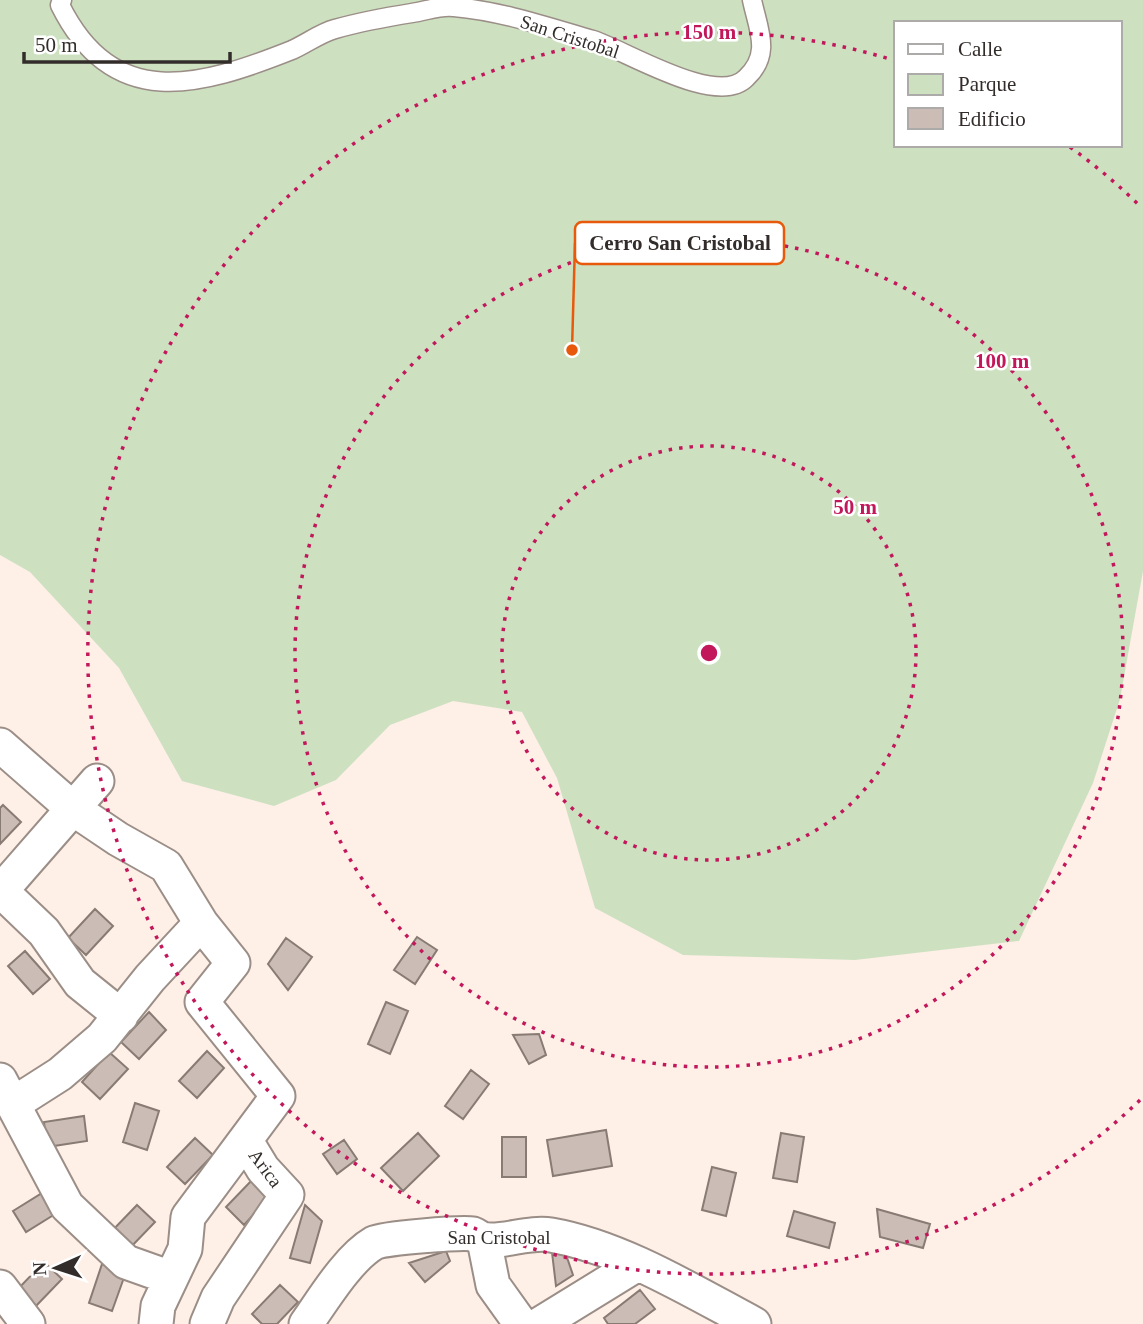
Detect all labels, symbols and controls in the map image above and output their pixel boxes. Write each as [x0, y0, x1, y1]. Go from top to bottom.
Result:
street label: San Cristobal [518, 11, 622, 62]
text: 150 m [682, 20, 737, 44]
scale bar [24, 21, 231, 65]
legend [894, 21, 1122, 147]
text: 50 m [35, 33, 78, 57]
text: Calle [958, 37, 1002, 61]
text: Parque [958, 72, 1016, 96]
text: Edificio [958, 107, 1026, 131]
callout: Cerro San Cristobal [575, 222, 784, 264]
text: Cerro San Cristobal [589, 231, 771, 255]
text: 100 m [975, 349, 1030, 373]
text: 50 m [833, 495, 877, 519]
centre of rings [697, 641, 721, 665]
street label: Arica [245, 1145, 287, 1192]
street label: San Cristobal [448, 1227, 550, 1248]
north arrow [21, 1233, 91, 1303]
text: N [29, 1261, 50, 1276]

